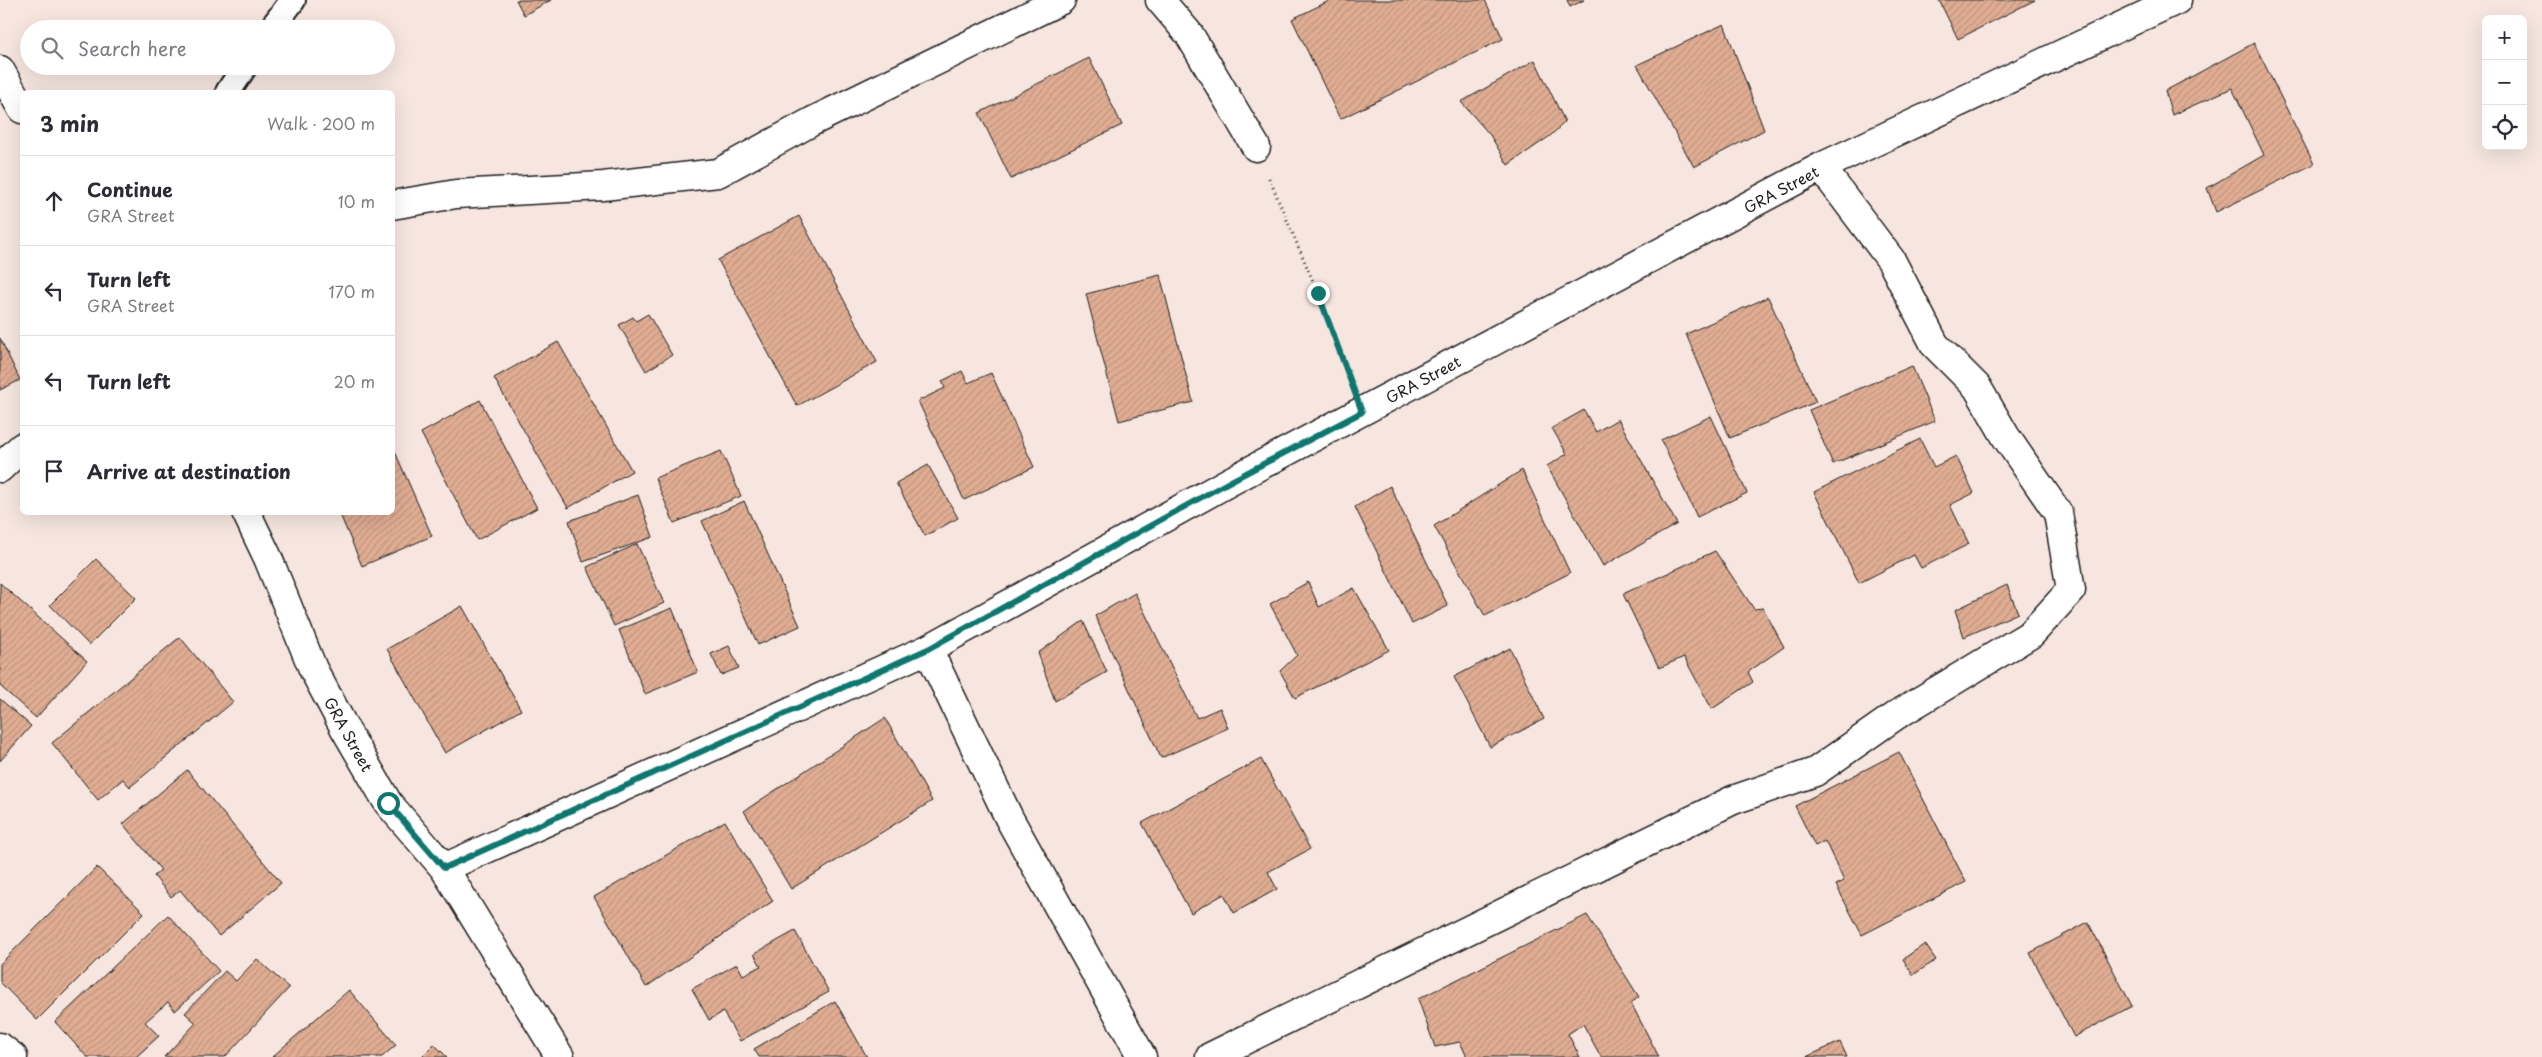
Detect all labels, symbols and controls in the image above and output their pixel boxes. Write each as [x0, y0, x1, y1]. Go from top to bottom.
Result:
map controls [2482, 15, 2527, 150]
button: + [2482, 15, 2527, 60]
search box [20, 20, 395, 75]
icon: search [38, 34, 66, 62]
text: Search here [78, 34, 187, 62]
button: − [2482, 60, 2527, 105]
button: locate [2482, 105, 2527, 150]
text: 3 min [40, 107, 99, 139]
text: Walk · 200 m [267, 111, 375, 135]
street label: GRA Street [1739, 160, 1823, 218]
text: Continue [87, 175, 173, 203]
icon: ahead [40, 187, 68, 215]
text: 10 m [338, 189, 375, 213]
text: GRA Street [87, 203, 175, 227]
text: Turn left [87, 265, 171, 293]
icon: left [40, 277, 68, 305]
text: 170 m [329, 279, 375, 303]
route end [1307, 282, 1330, 305]
text: GRA Street [87, 293, 175, 317]
street label: GRA Street [1381, 350, 1465, 408]
icon: left [40, 367, 68, 395]
text: Turn left [87, 367, 171, 395]
text: 20 m [334, 369, 375, 393]
icon: arrive [40, 457, 68, 485]
text: Arrive at destination [87, 457, 291, 485]
street label: GRA Street [319, 693, 379, 775]
route start [377, 792, 400, 815]

